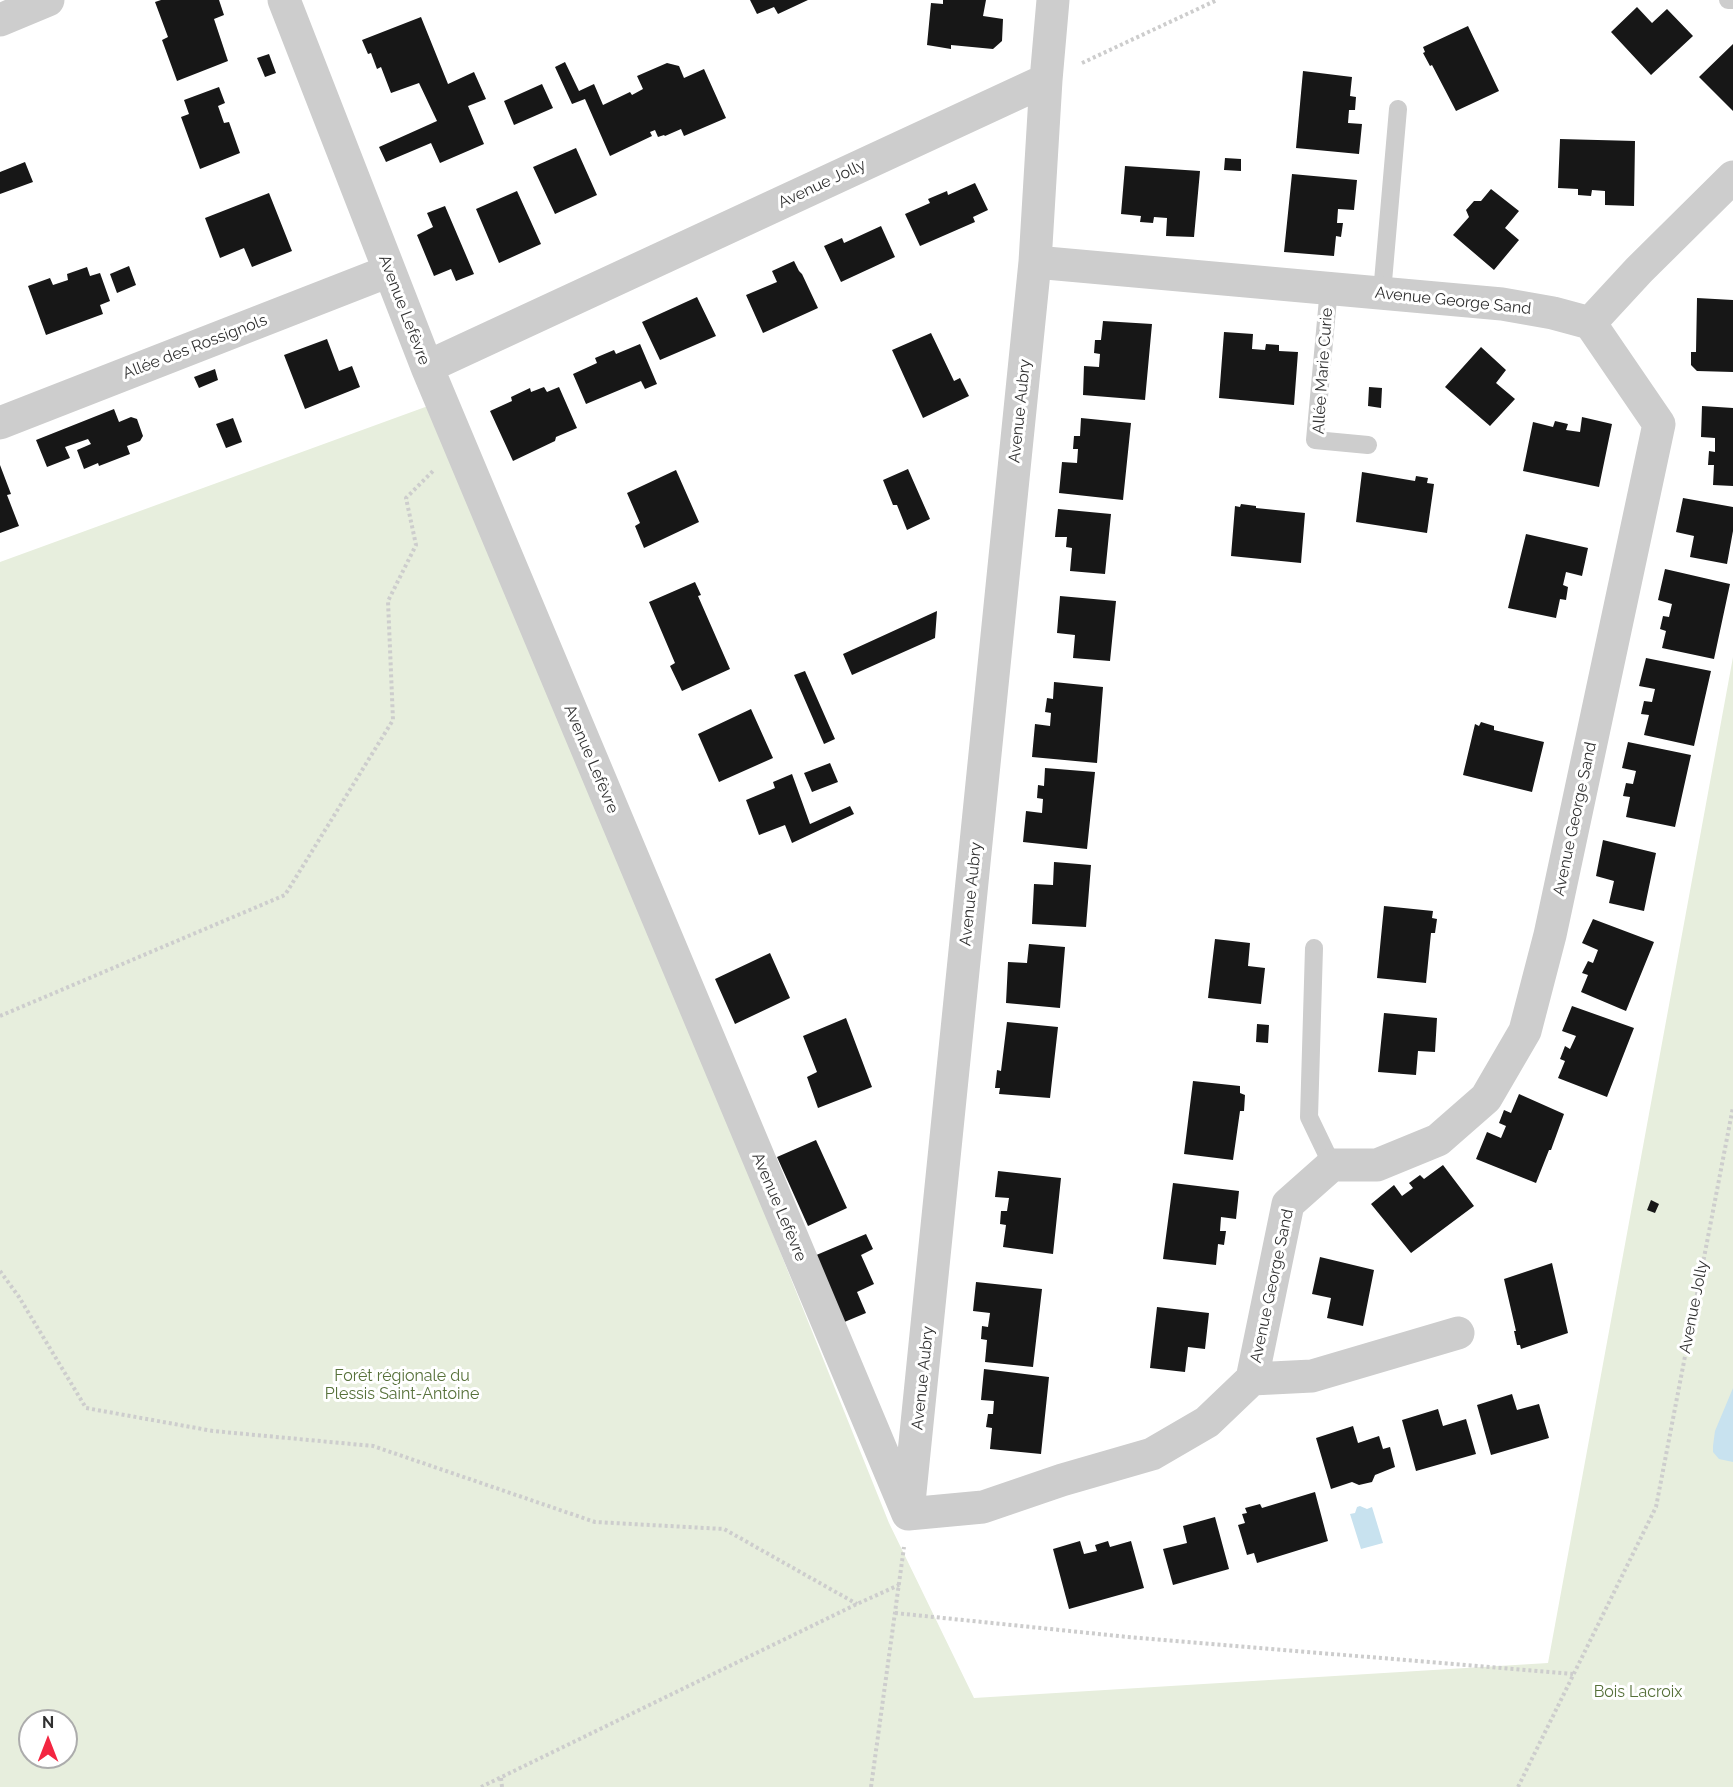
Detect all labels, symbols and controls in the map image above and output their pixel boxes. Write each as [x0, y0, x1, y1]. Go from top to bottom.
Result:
street label: Avenue Jolly [775, 155, 869, 213]
street label: Avenue Lefèvre [374, 252, 434, 368]
street label: Avenue George Sand [1374, 283, 1532, 319]
street label: Allée Marie Curie [1309, 307, 1337, 435]
street label: Allée des Rossignols [120, 311, 270, 383]
street label: Avenue Aubry [1005, 358, 1035, 464]
street label: Avenue Lefèvre [559, 702, 623, 816]
street label: Avenue George Sand [1549, 740, 1601, 898]
street label: Avenue Aubry [956, 841, 986, 947]
street label: Avenue Lefèvre [747, 1150, 811, 1264]
street label: Avenue George Sand [1246, 1207, 1298, 1365]
street label: Avenue Jolly [1676, 1259, 1712, 1355]
street label: Avenue Aubry [908, 1325, 938, 1431]
park label: Forêt régionale du Plessis Saint-Antoine [325, 1366, 479, 1404]
park label: Bois Lacroix [1594, 1682, 1682, 1702]
north arrow [18, 1709, 78, 1769]
text: N [42, 1713, 54, 1732]

